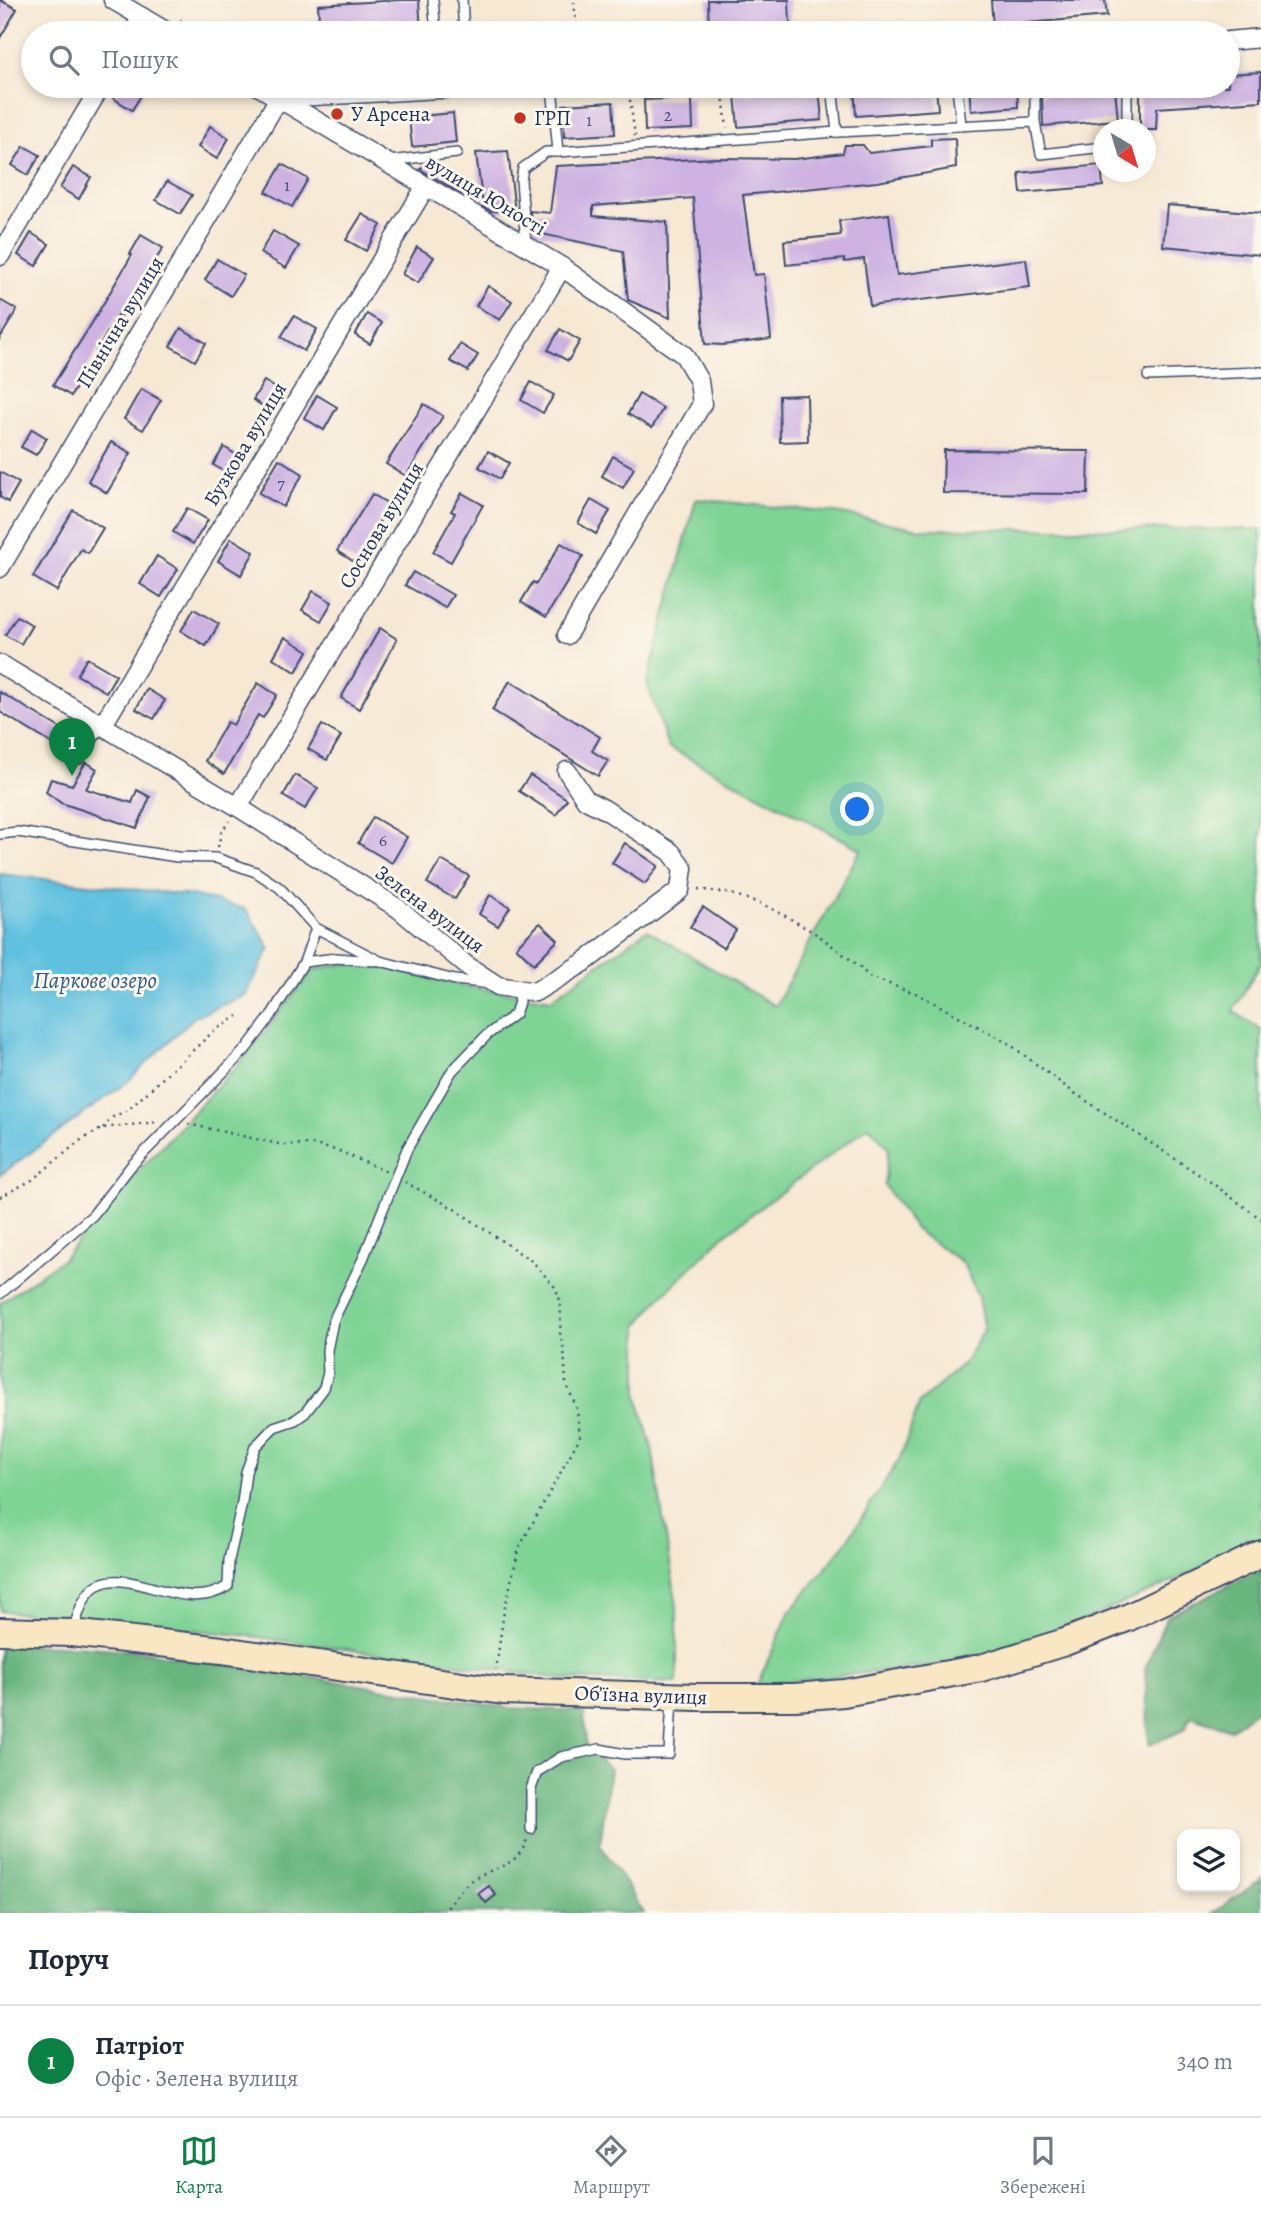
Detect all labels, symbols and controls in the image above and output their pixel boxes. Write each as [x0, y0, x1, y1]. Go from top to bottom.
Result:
search box [21, 21, 1240, 98]
icon: search [45, 41, 83, 79]
text: Пошук [101, 42, 179, 77]
place label: У Арсена [351, 100, 431, 128]
house number: 2 [664, 103, 673, 127]
place label: ГРП [534, 104, 571, 132]
marker: У Арсена [329, 106, 345, 122]
house number: 1 [586, 108, 592, 132]
marker: ГРП [512, 110, 528, 126]
north arrow [1093, 119, 1156, 182]
street label: вулиця Юності [420, 148, 552, 242]
house number: 1 [284, 173, 290, 197]
street label: Північна вулиця [70, 251, 170, 393]
street label: Бузкова вулиця [197, 377, 293, 511]
street label: Соснова вулиця [332, 456, 430, 594]
house number: 7 [277, 471, 285, 495]
pin: 1 [49, 718, 95, 776]
your location [840, 792, 874, 826]
house number: 6 [379, 828, 387, 852]
street label: Зелена вулиця [369, 859, 491, 959]
water label: Паркове озеро [33, 965, 157, 996]
street label: Об’їзна вулиця [574, 1679, 708, 1711]
map controls [1177, 1829, 1240, 1892]
button: layers [1177, 1829, 1240, 1892]
text: Поруч [28, 1939, 109, 1979]
text: Патріот [95, 2028, 184, 2063]
text: 1 [47, 2046, 55, 2077]
text: 340 m [1177, 2046, 1233, 2077]
text: Офіс · Зелена вулиця [95, 2063, 298, 2094]
tab: Карта [175, 2132, 223, 2200]
tab: Маршрут [573, 2132, 650, 2200]
tab: Збережені [1000, 2132, 1086, 2200]

